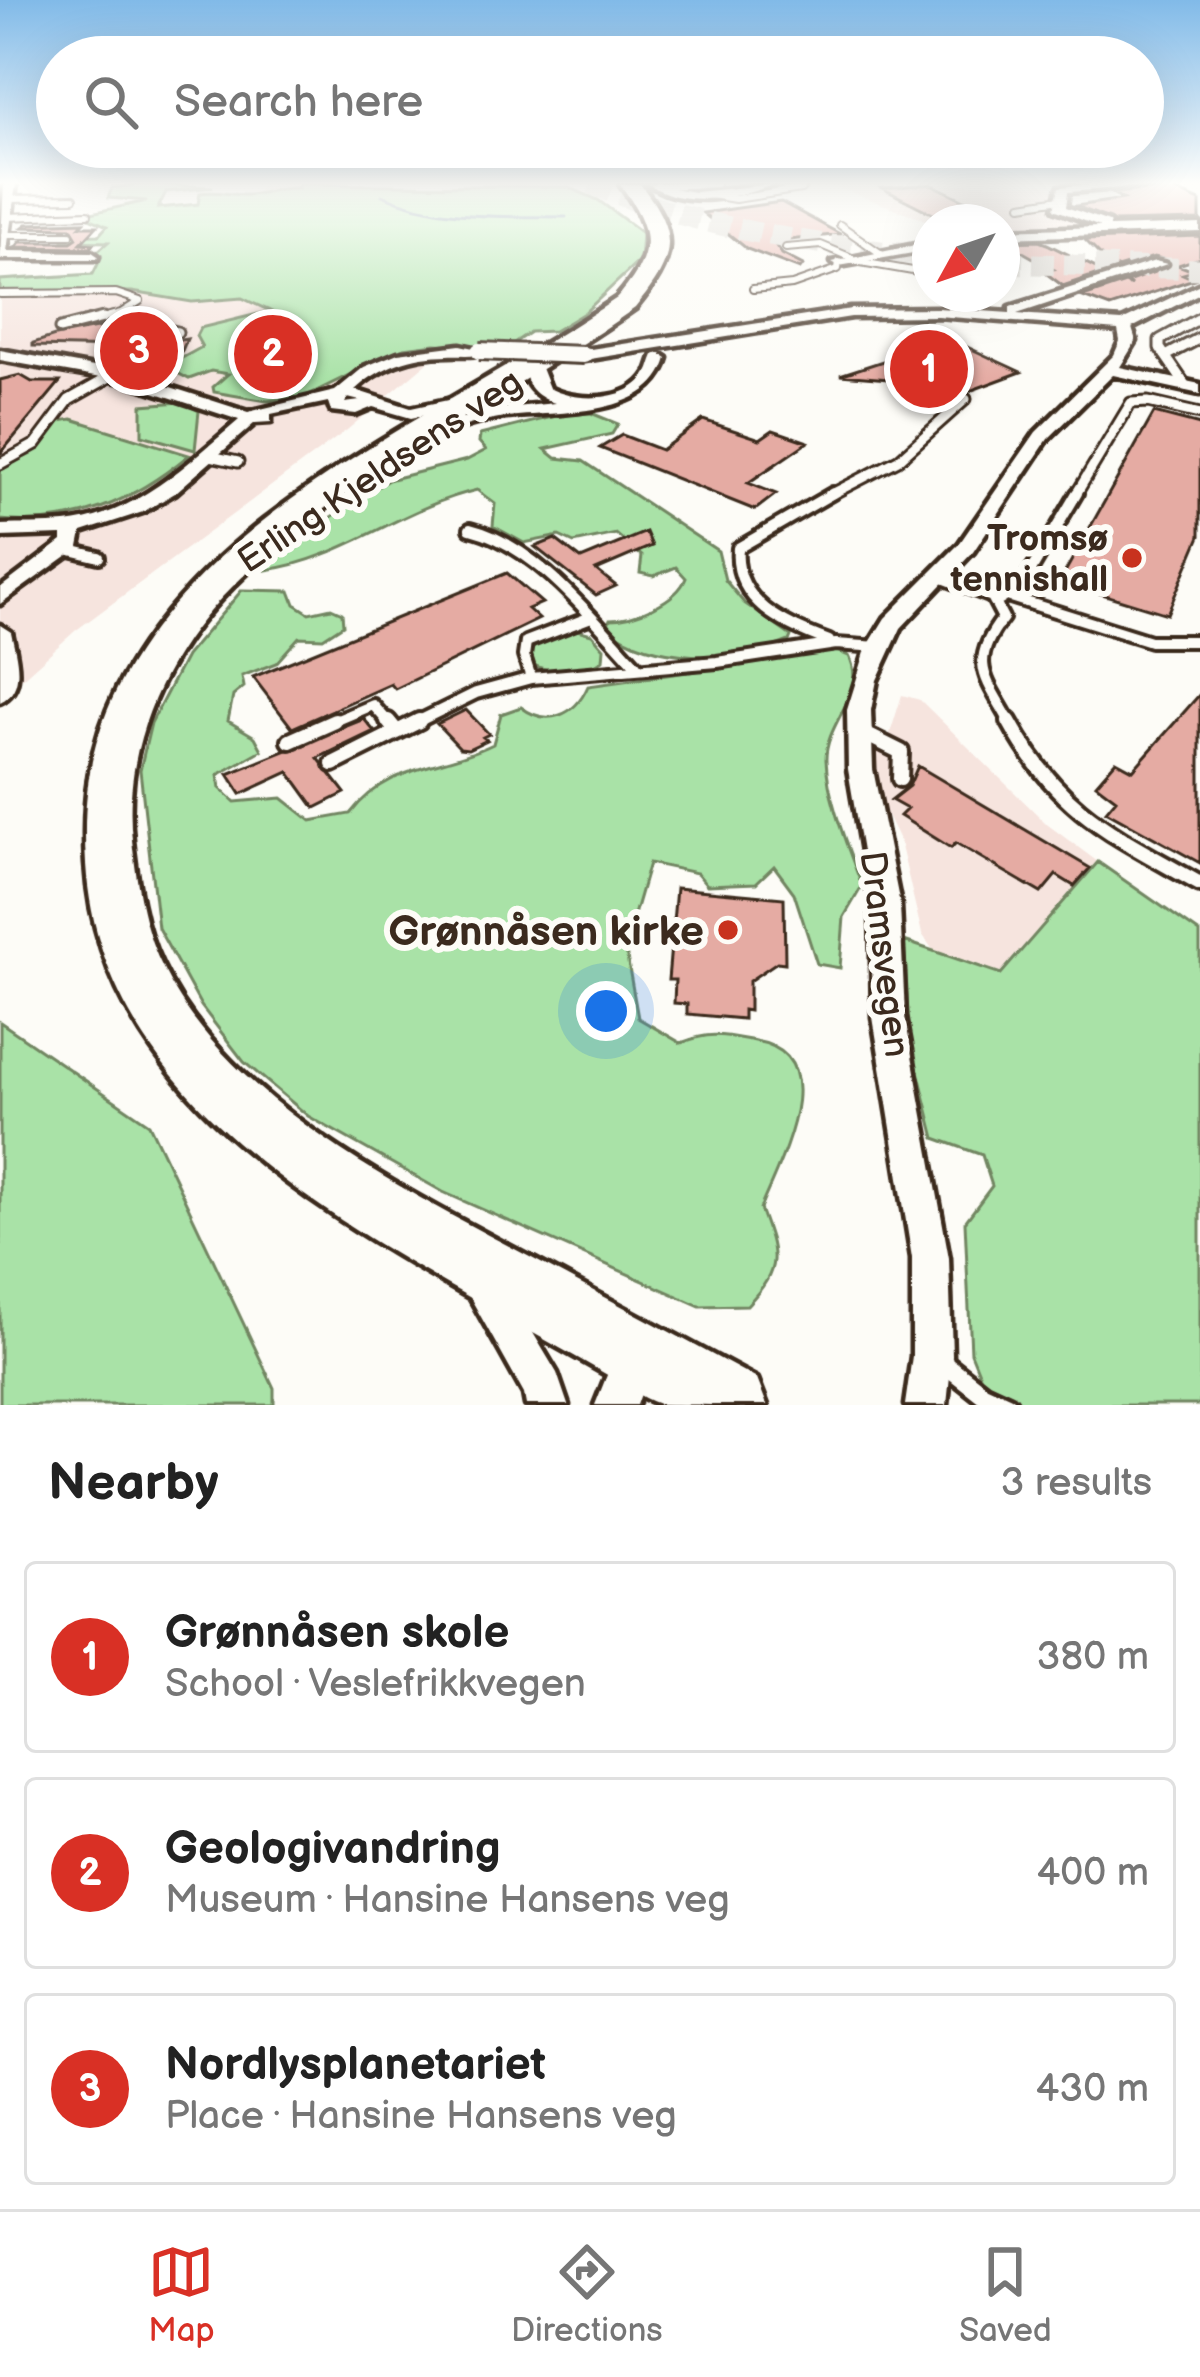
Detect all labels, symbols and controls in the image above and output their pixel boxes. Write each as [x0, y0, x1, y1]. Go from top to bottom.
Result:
search box [36, 36, 1164, 168]
icon: search [78, 69, 144, 135]
text: Search here [174, 75, 423, 130]
north arrow [912, 204, 1020, 312]
pin: 3 [100, 306, 178, 396]
pin: 2 [234, 309, 312, 399]
pin: 1 [890, 324, 968, 414]
street label: Erling Kjeldsens veg [230, 361, 531, 583]
place label: Tromsø tennishall [950, 518, 1109, 602]
marker: Tromsø tennishall [1119, 545, 1145, 571]
street label: Dramsvegen [850, 849, 917, 1060]
place label: Grønnåsen kirke [389, 907, 704, 958]
marker: Grønnåsen kirke [715, 917, 741, 943]
your location [576, 981, 636, 1041]
text: Nearby [48, 1453, 219, 1514]
text: 3 results [1000, 1460, 1152, 1507]
text: Grønnåsen skole [165, 1606, 509, 1661]
text: 1 [82, 1634, 98, 1681]
text: 380 m [1037, 1634, 1149, 1681]
text: School · Veslefrikkvegen [165, 1661, 586, 1708]
text: Geologivandring [165, 1822, 500, 1877]
text: 2 [78, 1850, 102, 1897]
text: 400 m [1037, 1850, 1149, 1897]
text: Museum · Hansine Hansens veg [165, 1877, 730, 1924]
text: Nordlysplanetariet [165, 2038, 546, 2093]
text: 3 [79, 2066, 101, 2113]
text: 430 m [1036, 2066, 1149, 2113]
text: Place · Hansine Hansens veg [165, 2093, 677, 2140]
tab: Map [148, 2239, 215, 2351]
tab: Directions [511, 2239, 663, 2351]
tab: Saved [959, 2239, 1052, 2351]

